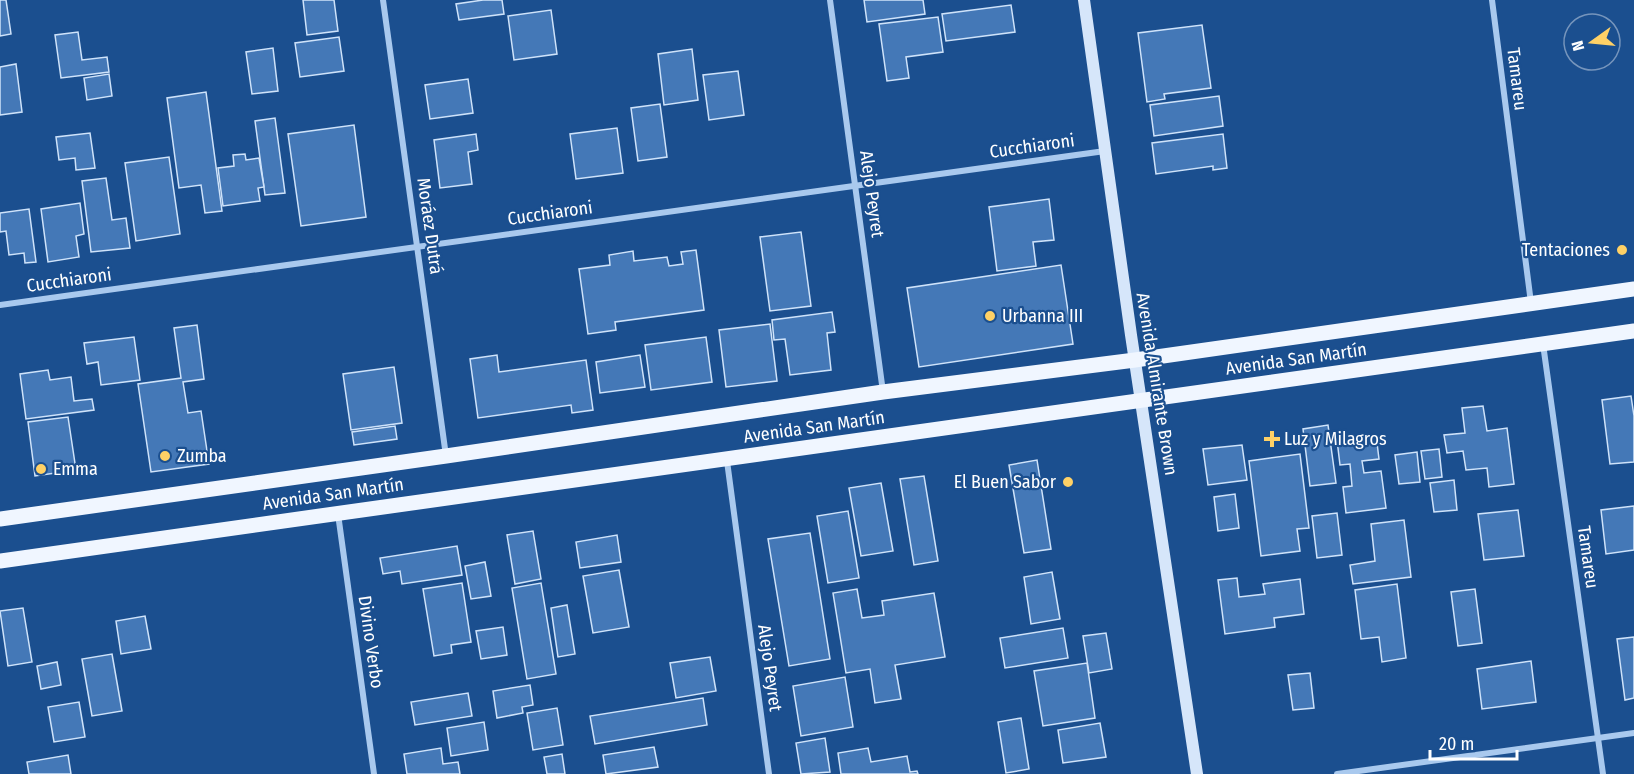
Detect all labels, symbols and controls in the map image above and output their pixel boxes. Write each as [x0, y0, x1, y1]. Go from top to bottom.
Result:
north arrow [1562, 12, 1622, 72]
text: N [1568, 39, 1588, 53]
street label: Tamareu [1502, 46, 1532, 112]
street label: Cucchiaroni [988, 129, 1076, 163]
street label: Alejo Peyret [855, 149, 889, 239]
street label: Moráez Dutrá [412, 176, 448, 276]
street label: Cucchiaroni [506, 196, 594, 230]
place label: Tentaciones [1522, 239, 1610, 261]
marker: Tentaciones [1615, 243, 1629, 257]
street label: Cucchiaroni [25, 263, 113, 297]
street label: Avenida Almirante Brown [1132, 291, 1182, 477]
place label: Urbanna III [1002, 305, 1083, 327]
marker: Urbanna III [983, 309, 997, 323]
street label: Avenida San Martín [1224, 338, 1368, 380]
street label: Avenida San Martín [742, 406, 886, 448]
place label: Luz y Milagros [1284, 428, 1387, 450]
marker: Luz y Milagros [1265, 432, 1279, 446]
place label: Zumba [177, 445, 227, 467]
marker: Zumba [158, 449, 172, 463]
place label: Emma [53, 458, 98, 480]
marker: Emma [34, 462, 48, 476]
place label: El Buen Sabor [954, 471, 1057, 493]
street label: Avenida San Martín [261, 473, 405, 515]
marker: El Buen Sabor [1061, 475, 1075, 489]
street label: Tamareu [1573, 524, 1603, 590]
street label: Divino Verbo [354, 594, 388, 690]
street label: Alejo Peyret [753, 623, 787, 713]
scale bar [1430, 723, 1517, 761]
text: 20 m [1439, 733, 1474, 755]

